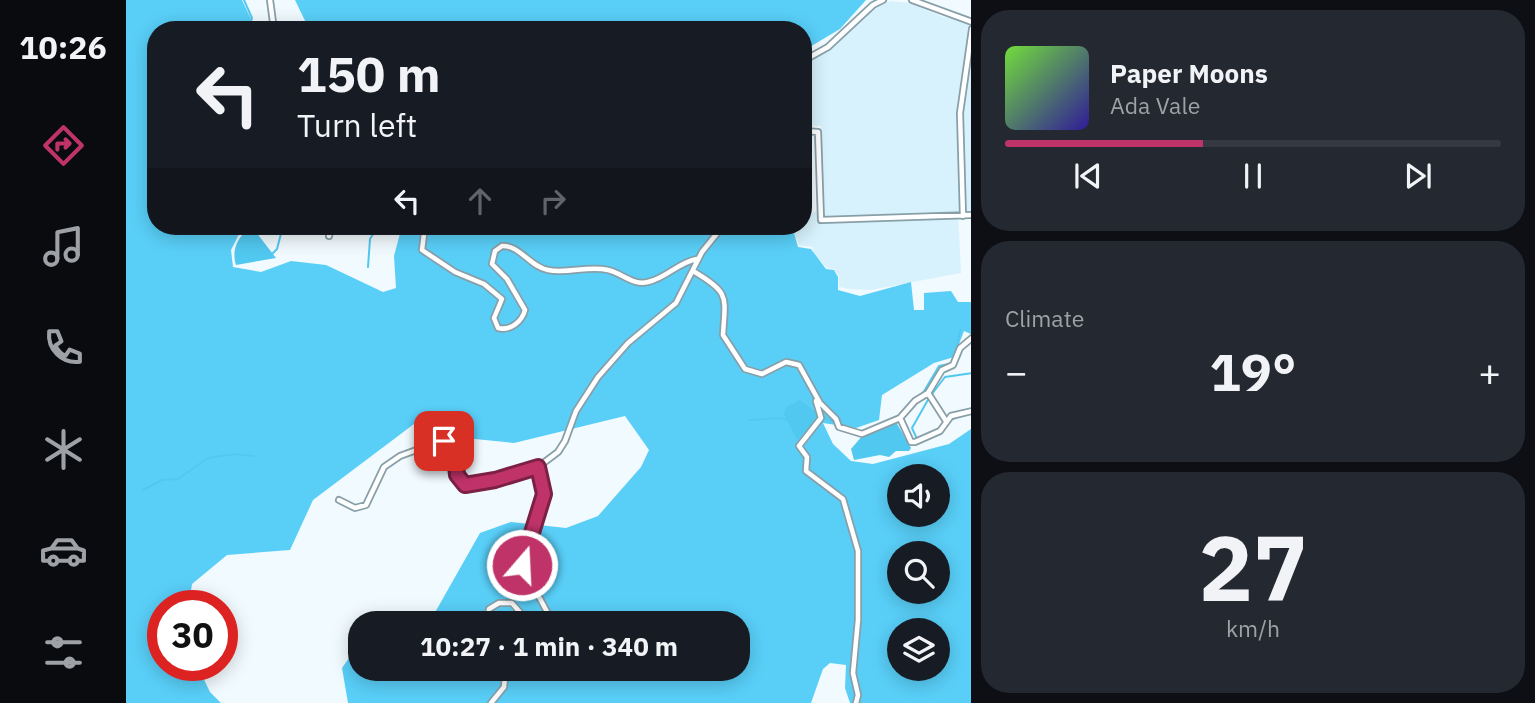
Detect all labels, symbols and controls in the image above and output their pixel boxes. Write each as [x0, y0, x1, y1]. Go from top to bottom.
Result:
text: 10:26 [19, 26, 107, 68]
text: 150 m [297, 42, 441, 105]
icon: left [182, 49, 273, 140]
text: Paper Moons [1110, 56, 1268, 90]
text: Ada Vale [1110, 90, 1200, 120]
text: Turn left [297, 104, 417, 146]
icon: directions [39, 121, 88, 170]
icon: previous [1069, 157, 1107, 195]
icon: pause [1234, 157, 1272, 195]
icon: next [1399, 157, 1437, 195]
icon: left [388, 182, 426, 220]
icon: ahead [461, 182, 499, 220]
icon: right [534, 182, 572, 220]
icon: music [39, 222, 88, 271]
text: Climate [1005, 303, 1084, 333]
icon: phone [39, 323, 88, 372]
text: 19° [1210, 338, 1296, 405]
text: − [1005, 347, 1028, 396]
text: + [1478, 347, 1501, 396]
pin [414, 411, 474, 471]
icon: arrive [425, 422, 463, 460]
icon: climate [39, 425, 88, 474]
map controls [887, 464, 950, 681]
button: sound [887, 464, 950, 527]
text: 27 [1198, 508, 1308, 626]
icon: car [39, 526, 88, 575]
position arrow [485, 528, 559, 602]
button: search [887, 541, 950, 604]
speed limit sign: 30 [147, 590, 238, 681]
text: km/h [1226, 613, 1280, 643]
button: layers [887, 618, 950, 681]
icon: filters [39, 628, 88, 677]
text: 10:27 · 1 min · 340 m [420, 629, 678, 663]

